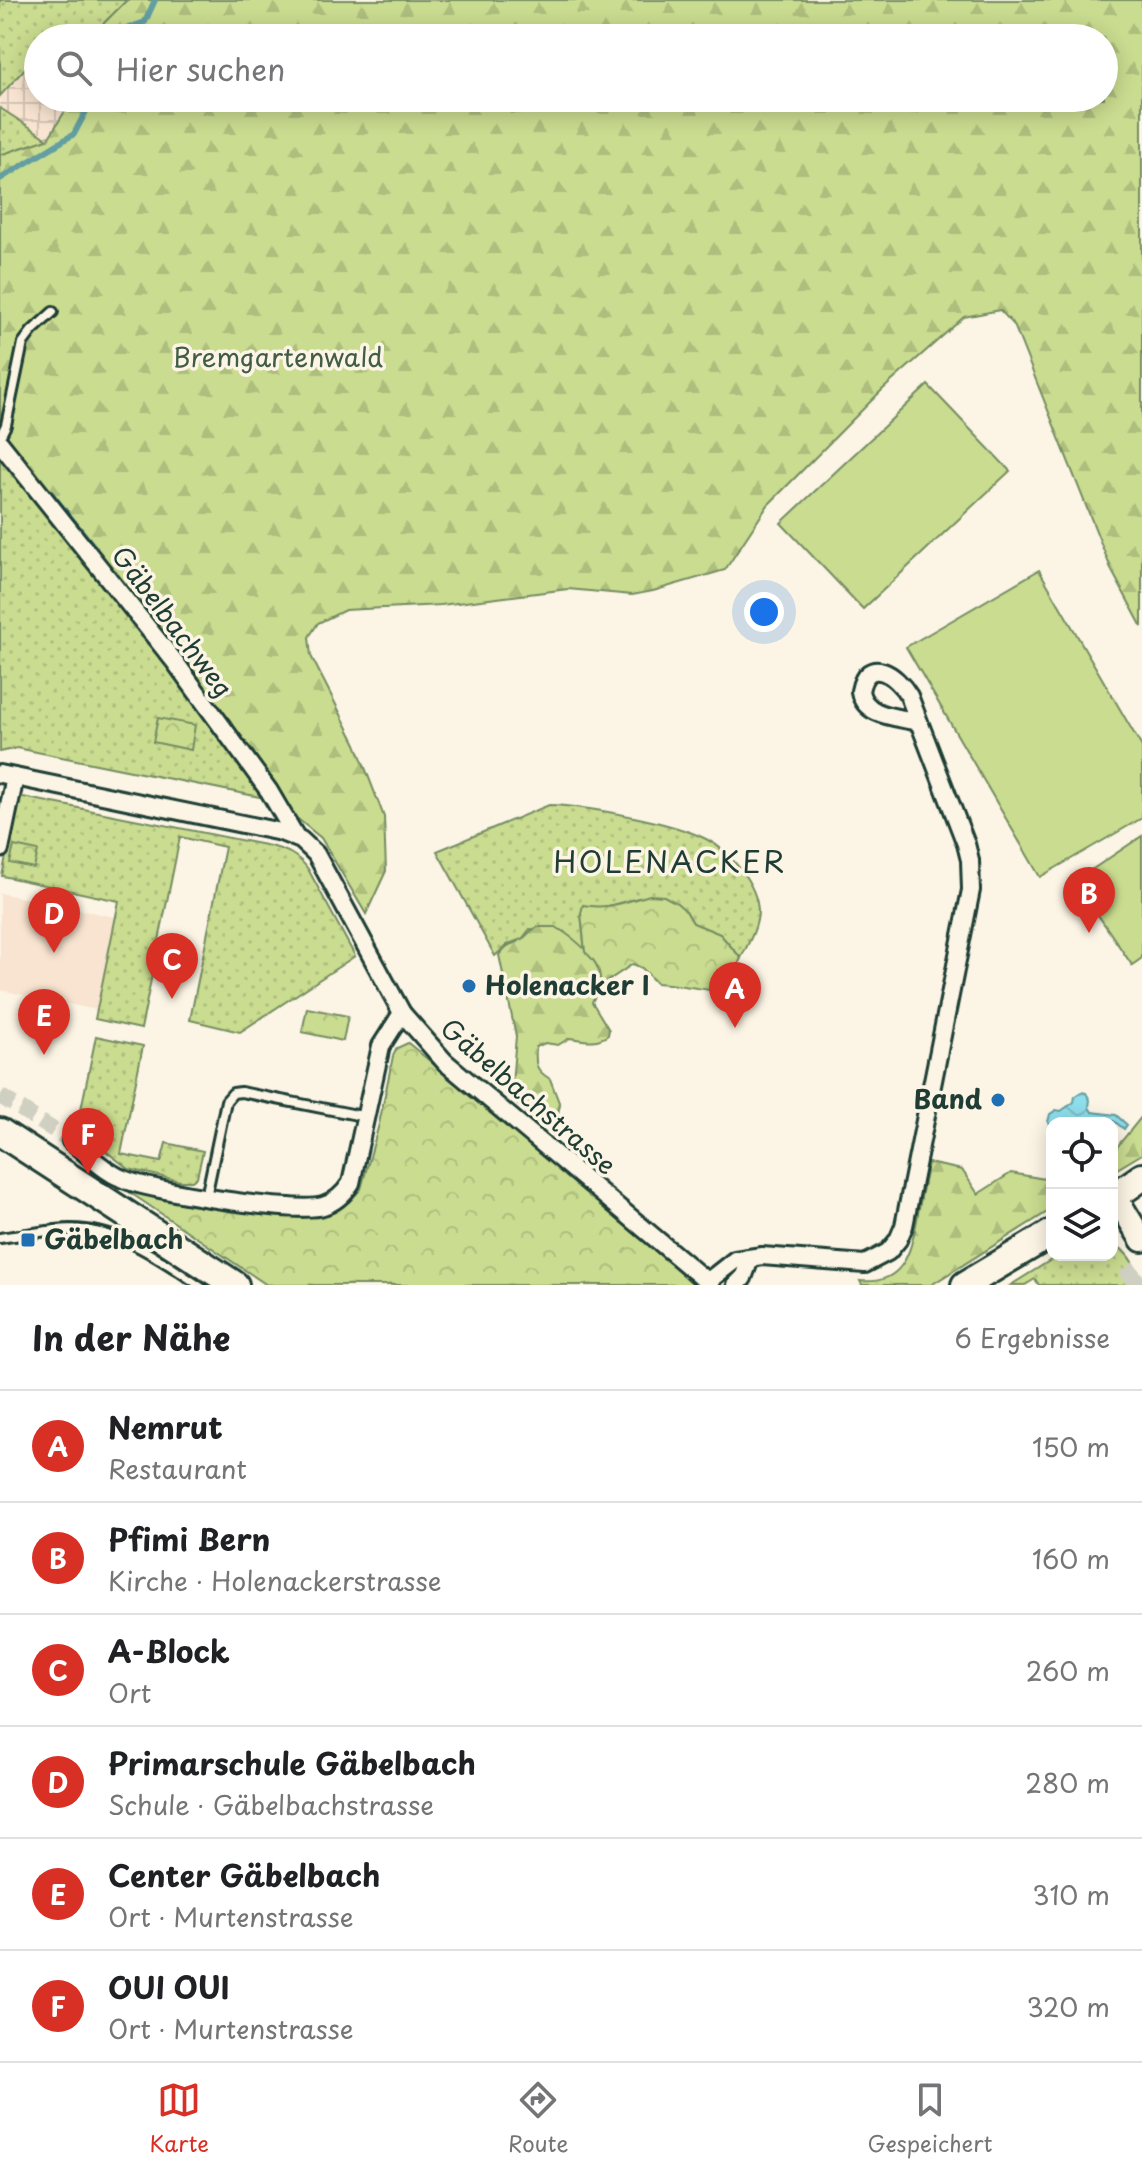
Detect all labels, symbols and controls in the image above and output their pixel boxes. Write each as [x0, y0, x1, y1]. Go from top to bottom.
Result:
search box [24, 24, 1118, 112]
icon: search [52, 46, 96, 90]
text: Hier suchen [116, 46, 285, 91]
park label: Bremgartenwald [173, 337, 383, 376]
street label: Gäbelbachweg [103, 537, 243, 705]
your location [744, 592, 784, 632]
district label: HOLENACKER [553, 838, 787, 883]
pin: B [1063, 867, 1115, 933]
pin: D [28, 887, 80, 953]
pin: C [146, 933, 198, 999]
pin: A [709, 962, 761, 1028]
place label: Holenacker I [485, 965, 649, 1004]
marker: Holenacker I [460, 977, 478, 995]
pin: E [18, 989, 70, 1055]
street label: Gäbelbachstrasse [432, 1008, 625, 1183]
place label: Band [914, 1079, 982, 1118]
marker: Band [989, 1091, 1007, 1109]
pin: F [62, 1108, 114, 1174]
map controls [1046, 1117, 1118, 1261]
button: locate [1046, 1117, 1118, 1189]
button: layers [1046, 1189, 1118, 1261]
place label: Gäbelbach [44, 1219, 183, 1258]
marker: Gäbelbach [19, 1231, 37, 1249]
text: In der Nähe [32, 1311, 230, 1363]
text: 6 Ergebnisse [955, 1318, 1110, 1357]
text: Nemrut [108, 1404, 223, 1449]
text: A [48, 1427, 68, 1466]
text: 150 m [1032, 1427, 1110, 1466]
text: Restaurant [108, 1449, 247, 1488]
text: Pfimi Bern [108, 1516, 270, 1561]
text: B [49, 1539, 67, 1578]
text: 160 m [1032, 1539, 1110, 1578]
text: Kirche · Holenackerstrasse [108, 1561, 441, 1600]
text: A-Block [108, 1628, 230, 1673]
text: C [48, 1651, 68, 1690]
text: 260 m [1026, 1651, 1110, 1690]
text: Ort [108, 1673, 151, 1712]
text: Primarschule Gäbelbach [108, 1740, 476, 1785]
text: D [48, 1763, 68, 1802]
text: 280 m [1025, 1763, 1110, 1802]
text: Schule · Gäbelbachstrasse [108, 1785, 434, 1824]
text: Center Gäbelbach [108, 1852, 380, 1897]
text: E [50, 1875, 66, 1914]
text: 310 m [1032, 1875, 1110, 1914]
text: Ort · Murtenstrasse [108, 1897, 353, 1936]
text: OUI OUI [108, 1964, 229, 2009]
text: F [50, 1987, 66, 2026]
text: 320 m [1026, 1987, 1110, 2026]
text: Ort · Murtenstrasse [108, 2009, 353, 2048]
tab: Karte [150, 2078, 209, 2159]
tab: Route [508, 2078, 568, 2159]
tab: Gespeichert [867, 2078, 992, 2159]

